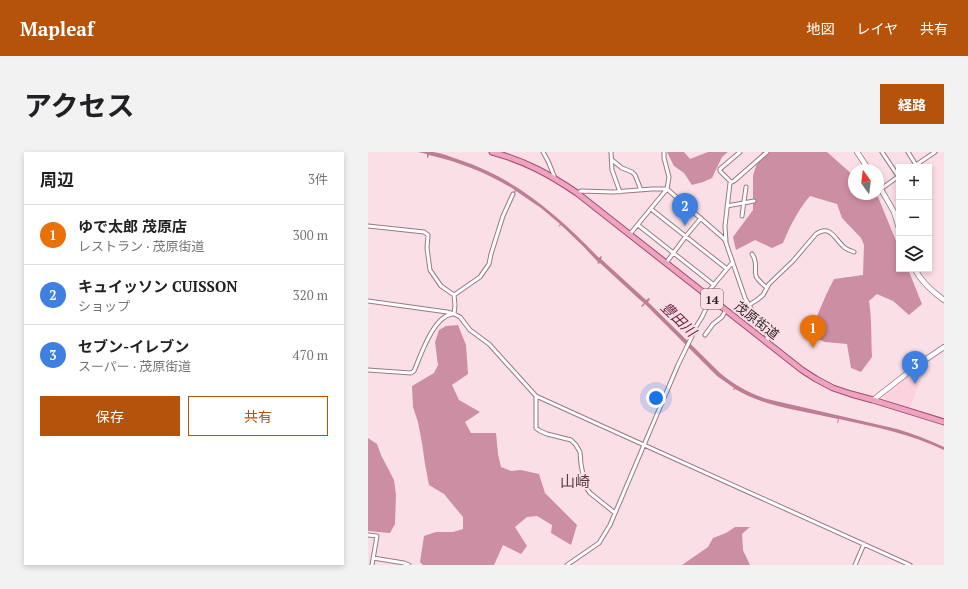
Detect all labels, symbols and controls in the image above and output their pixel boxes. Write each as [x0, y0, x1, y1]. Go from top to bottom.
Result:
text: Mapleaf [20, 16, 94, 41]
text: 地図 [806, 19, 834, 38]
text: レイヤ [856, 19, 898, 38]
text: 共有 [920, 19, 948, 38]
button: 経路 [880, 84, 944, 124]
text: アクセス [24, 87, 135, 124]
north arrow [848, 164, 884, 200]
map controls [896, 164, 932, 272]
button: + [896, 164, 932, 200]
text: 周辺 [40, 168, 74, 191]
text: 3件 [308, 170, 328, 188]
pin: 2 [672, 193, 698, 226]
button: − [896, 200, 932, 236]
text: ゆで太郎 茂原店 [78, 216, 187, 236]
text: 1 [49, 226, 57, 244]
text: 300 m [293, 226, 328, 244]
button: layers [896, 236, 932, 272]
text: レストラン · 茂原街道 [78, 237, 204, 255]
text: キュイッソン CUISSON [78, 276, 238, 296]
text: 2 [49, 286, 57, 304]
text: 320 m [293, 286, 328, 304]
road number: 14 [701, 289, 723, 309]
text: ショップ [78, 297, 130, 315]
street label: 茂原街道 [731, 297, 783, 343]
water label: 豊田川 [657, 298, 702, 342]
pin: 1 [800, 315, 826, 348]
text: セブン-イレブン [78, 336, 189, 356]
text: 3 [49, 346, 57, 364]
text: 470 m [293, 346, 328, 364]
pin: 3 [902, 351, 928, 384]
text: スーパー · 茂原街道 [78, 357, 191, 375]
your location [646, 388, 666, 408]
button: 保存 [40, 396, 180, 436]
button: 共有 [188, 396, 328, 436]
district label: 山崎 [560, 471, 590, 491]

